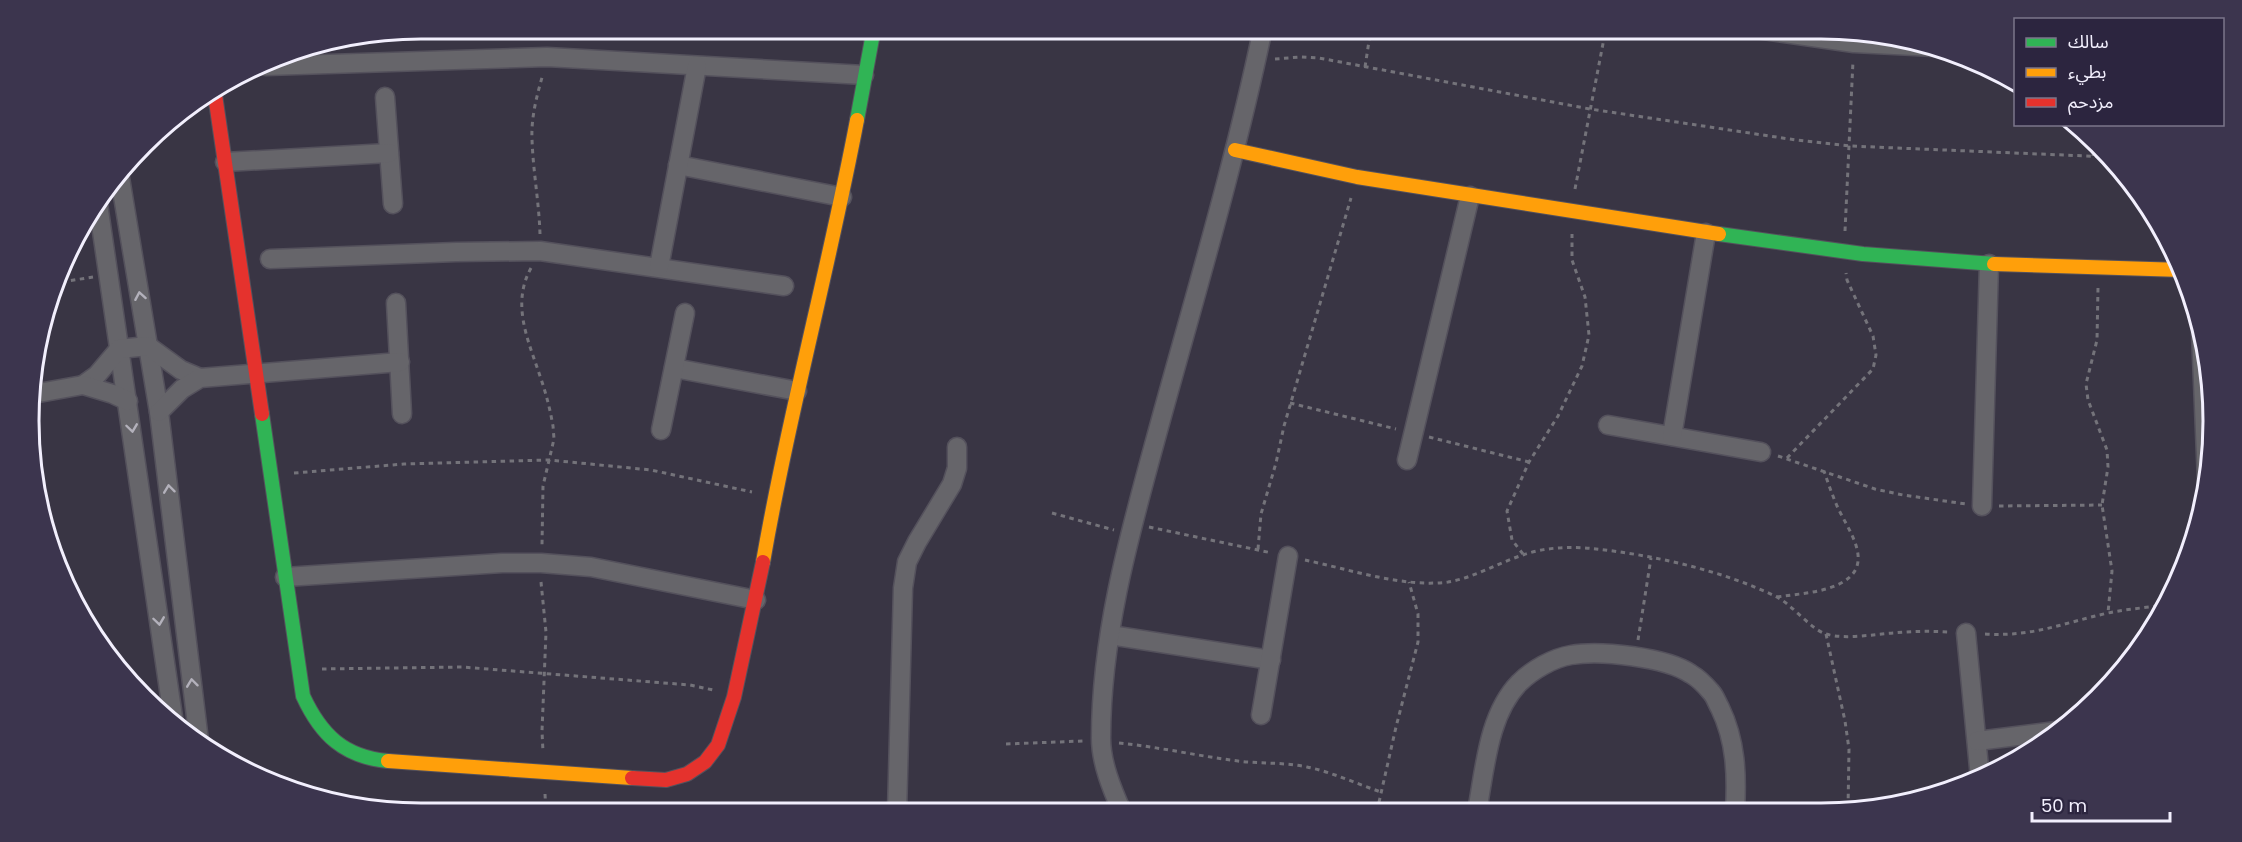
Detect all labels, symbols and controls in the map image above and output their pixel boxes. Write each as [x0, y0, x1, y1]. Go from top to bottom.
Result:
legend [2014, 18, 2224, 126]
text: سالك [2068, 29, 2109, 54]
text: بطيء [2068, 59, 2106, 85]
text: مزدحم [2068, 89, 2113, 115]
one-way arrow [134, 292, 146, 301]
one-way arrow [125, 424, 137, 433]
one-way arrow [163, 484, 175, 494]
one-way arrow [153, 617, 165, 626]
one-way arrow [186, 678, 199, 687]
scale bar [2032, 785, 2170, 823]
text: 50 m [2041, 793, 2087, 818]

